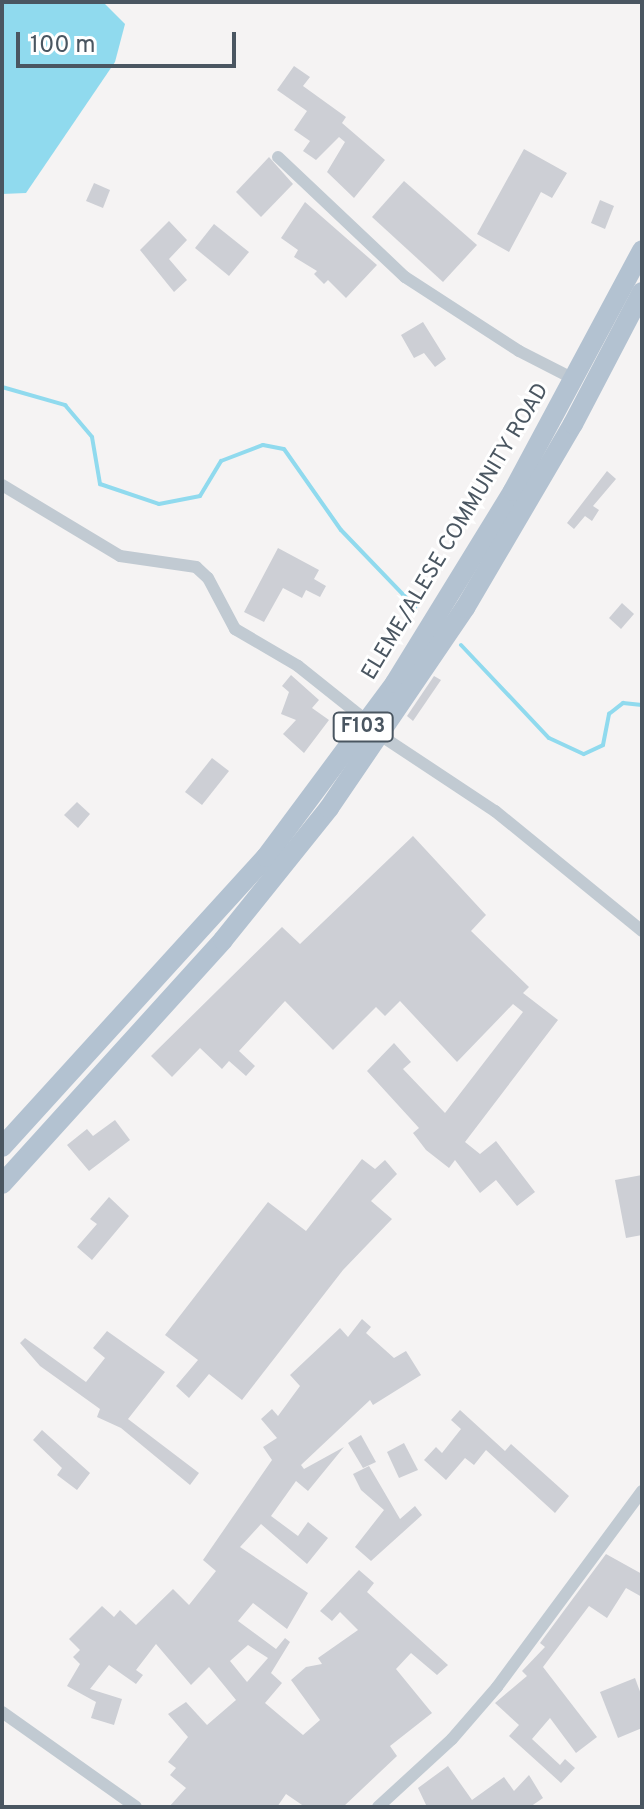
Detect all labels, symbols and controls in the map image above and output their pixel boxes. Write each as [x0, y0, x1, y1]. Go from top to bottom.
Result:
scale bar [20, 16, 240, 66]
text: 100 m [30, 31, 96, 61]
street label: ELEME/ALESE COMMUNITY ROAD [357, 378, 555, 686]
road number: F103 [331, 711, 395, 743]

